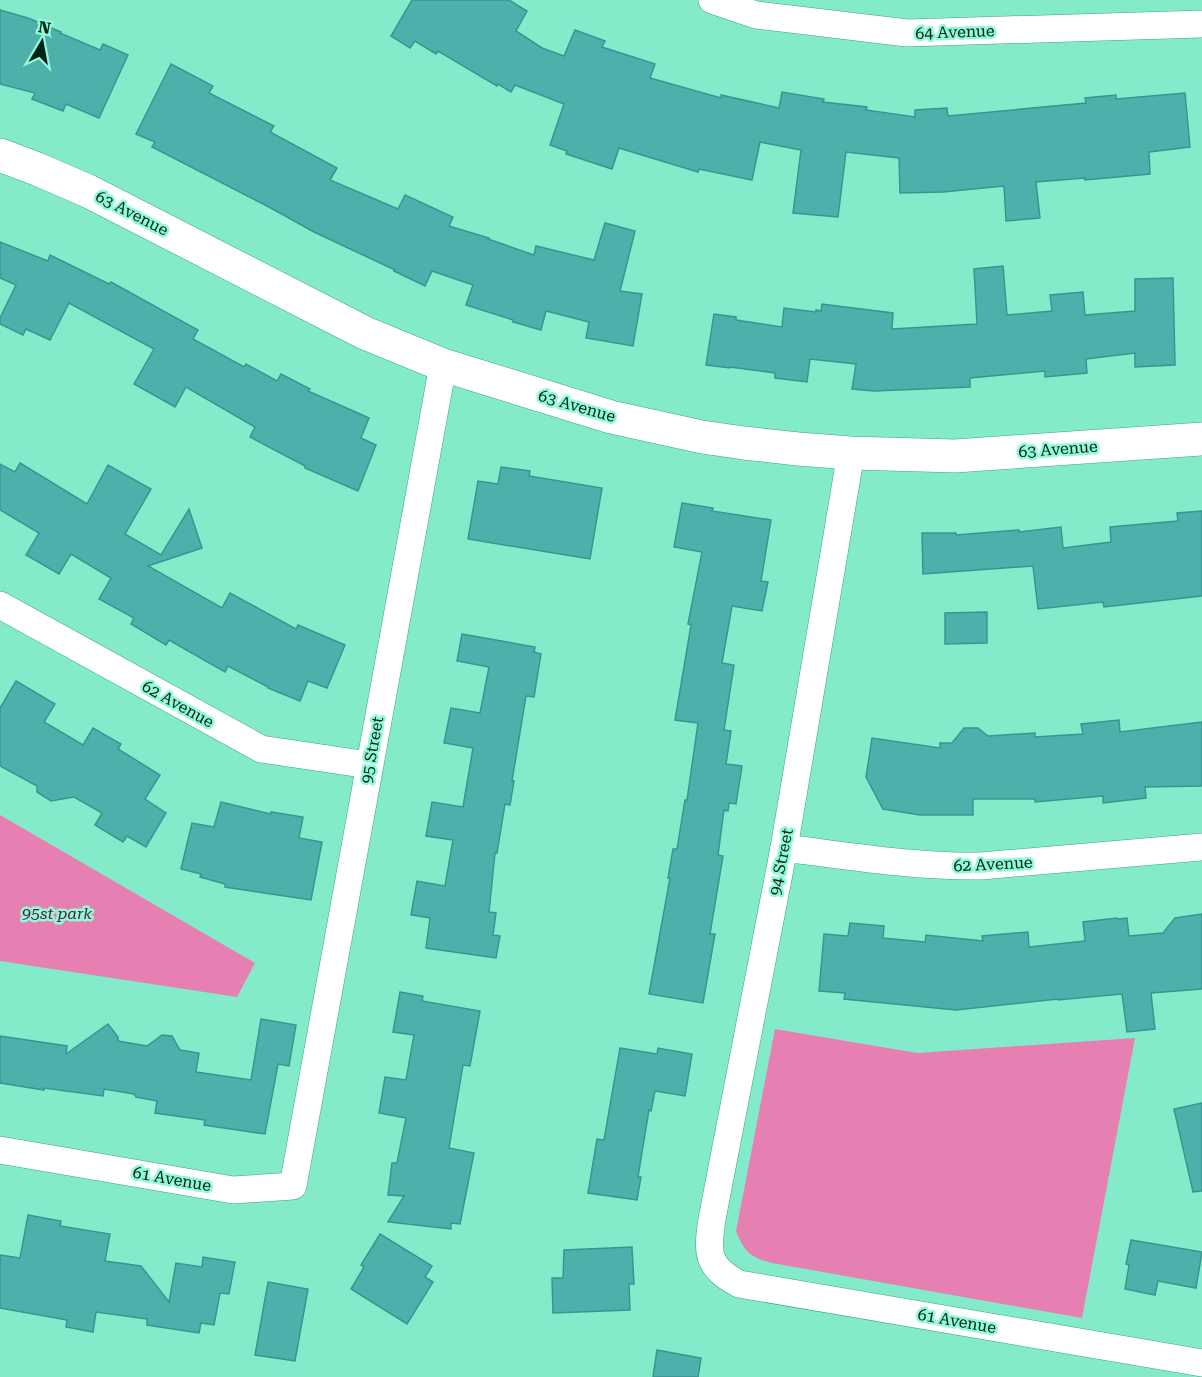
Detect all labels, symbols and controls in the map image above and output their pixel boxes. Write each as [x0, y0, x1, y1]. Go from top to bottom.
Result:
north arrow [12, 12, 72, 72]
text: N [37, 17, 52, 38]
street label: 64 Avenue [915, 21, 995, 43]
street label: 63 Avenue [92, 187, 172, 240]
street label: 63 Avenue [536, 386, 618, 426]
street label: 63 Avenue [1018, 437, 1098, 461]
street label: 62 Avenue [139, 676, 217, 732]
street label: 95 Street [357, 715, 387, 785]
street label: 94 Street [765, 827, 797, 897]
street label: 62 Avenue [953, 852, 1033, 876]
park label: 95st park [22, 904, 92, 923]
street label: 61 Avenue [131, 1163, 213, 1195]
street label: 61 Avenue [916, 1305, 998, 1337]

